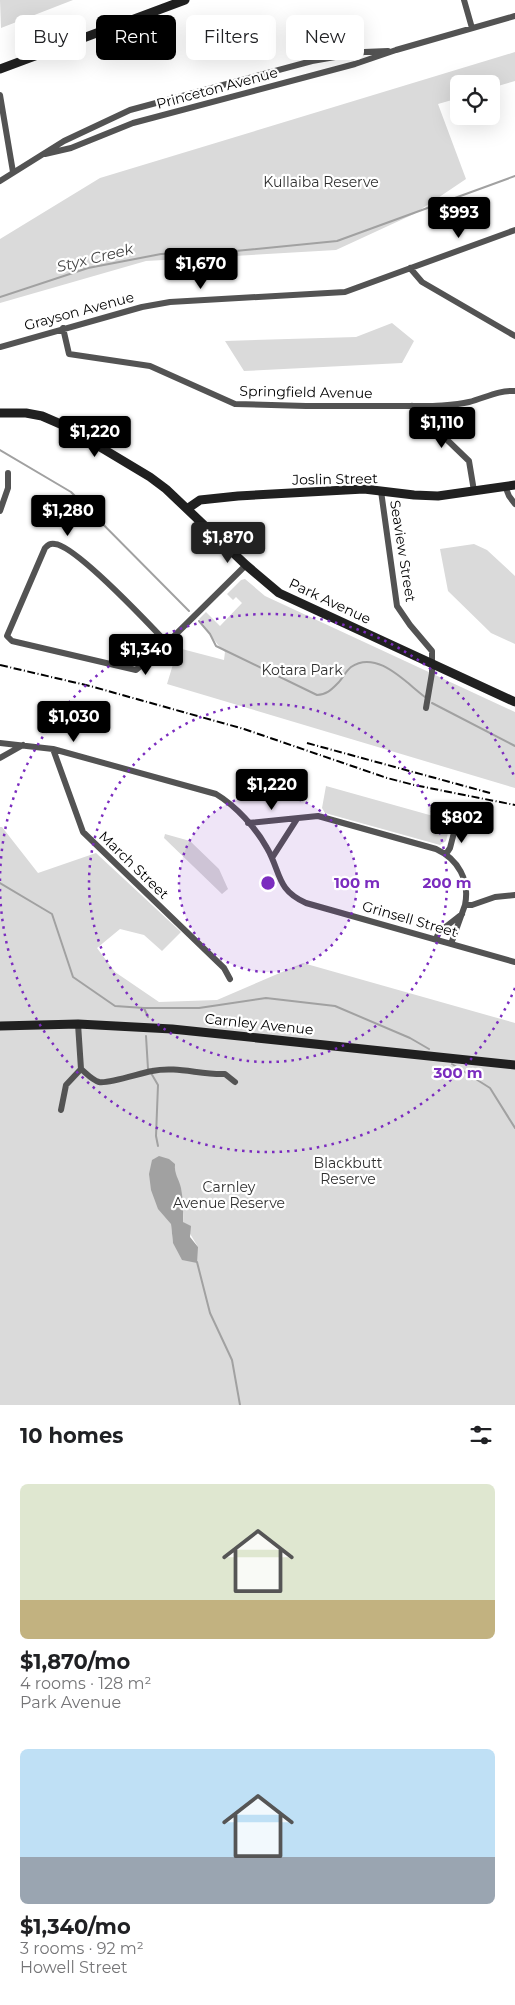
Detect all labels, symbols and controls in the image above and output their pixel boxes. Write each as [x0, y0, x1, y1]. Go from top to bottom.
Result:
chip: Buy [15, 15, 86, 60]
chip: Rent [96, 15, 176, 60]
chip: Filters [186, 15, 276, 60]
chip: New [286, 15, 364, 60]
street label: Princeton Avenue [154, 63, 280, 113]
map controls [450, 75, 500, 125]
button: locate [450, 75, 500, 125]
park label: Kullaiba Reserve [263, 173, 379, 191]
pin: $993 [429, 196, 489, 239]
text: $993 [439, 203, 479, 222]
water label: Styx Creek [55, 239, 136, 276]
pin: $1,670 [160, 248, 242, 290]
text: $1,670 [176, 254, 226, 273]
street label: Grayson Avenue [22, 288, 136, 334]
street label: Springfield Avenue [239, 382, 373, 402]
pin: $1,110 [401, 406, 483, 449]
text: $1,110 [420, 413, 464, 432]
pin: $1,220 [54, 416, 136, 458]
text: $1,220 [70, 422, 120, 441]
street label: Joslin Street [291, 469, 378, 489]
pin: $1,280 [27, 494, 109, 537]
street label: Seaview Street [386, 499, 420, 604]
text: $1,280 [42, 501, 94, 520]
pin: $1,870 [187, 522, 269, 564]
text: $1,870 [202, 528, 254, 547]
street label: Park Avenue [286, 574, 374, 628]
pin: $1,340 [105, 634, 187, 676]
text: $1,340 [120, 640, 172, 659]
park label: Kotara Park [261, 661, 343, 679]
pin: $1,030 [33, 700, 115, 743]
text: $1,030 [48, 707, 100, 726]
pin: $1,220 [231, 768, 313, 811]
text: $1,220 [247, 775, 297, 794]
pin: $802 [432, 802, 492, 844]
text: $802 [441, 808, 483, 827]
street label: March Street [95, 827, 173, 903]
text: 100 m [334, 873, 380, 892]
text: 200 m [422, 873, 472, 892]
centre of rings [259, 874, 277, 892]
street label: Grinsell Street [360, 897, 460, 941]
street label: Carnley Avenue [204, 1009, 314, 1039]
text: 300 m [432, 1063, 483, 1082]
park label: Blackbutt Reserve [314, 1154, 383, 1188]
park label: Carnley Avenue Reserve [173, 1178, 285, 1212]
icon: filters [467, 1421, 495, 1449]
text: 10 homes [20, 1423, 123, 1448]
icon: home [213, 1516, 303, 1606]
text: $1,870/mo [20, 1649, 130, 1674]
text: 4 rooms · 128 m² [20, 1674, 151, 1693]
text: Park Avenue [20, 1693, 121, 1712]
icon: home [213, 1781, 303, 1871]
text: $1,340/mo [20, 1914, 131, 1939]
text: 3 rooms · 92 m² [20, 1939, 144, 1958]
text: Howell Street [20, 1958, 127, 1977]

